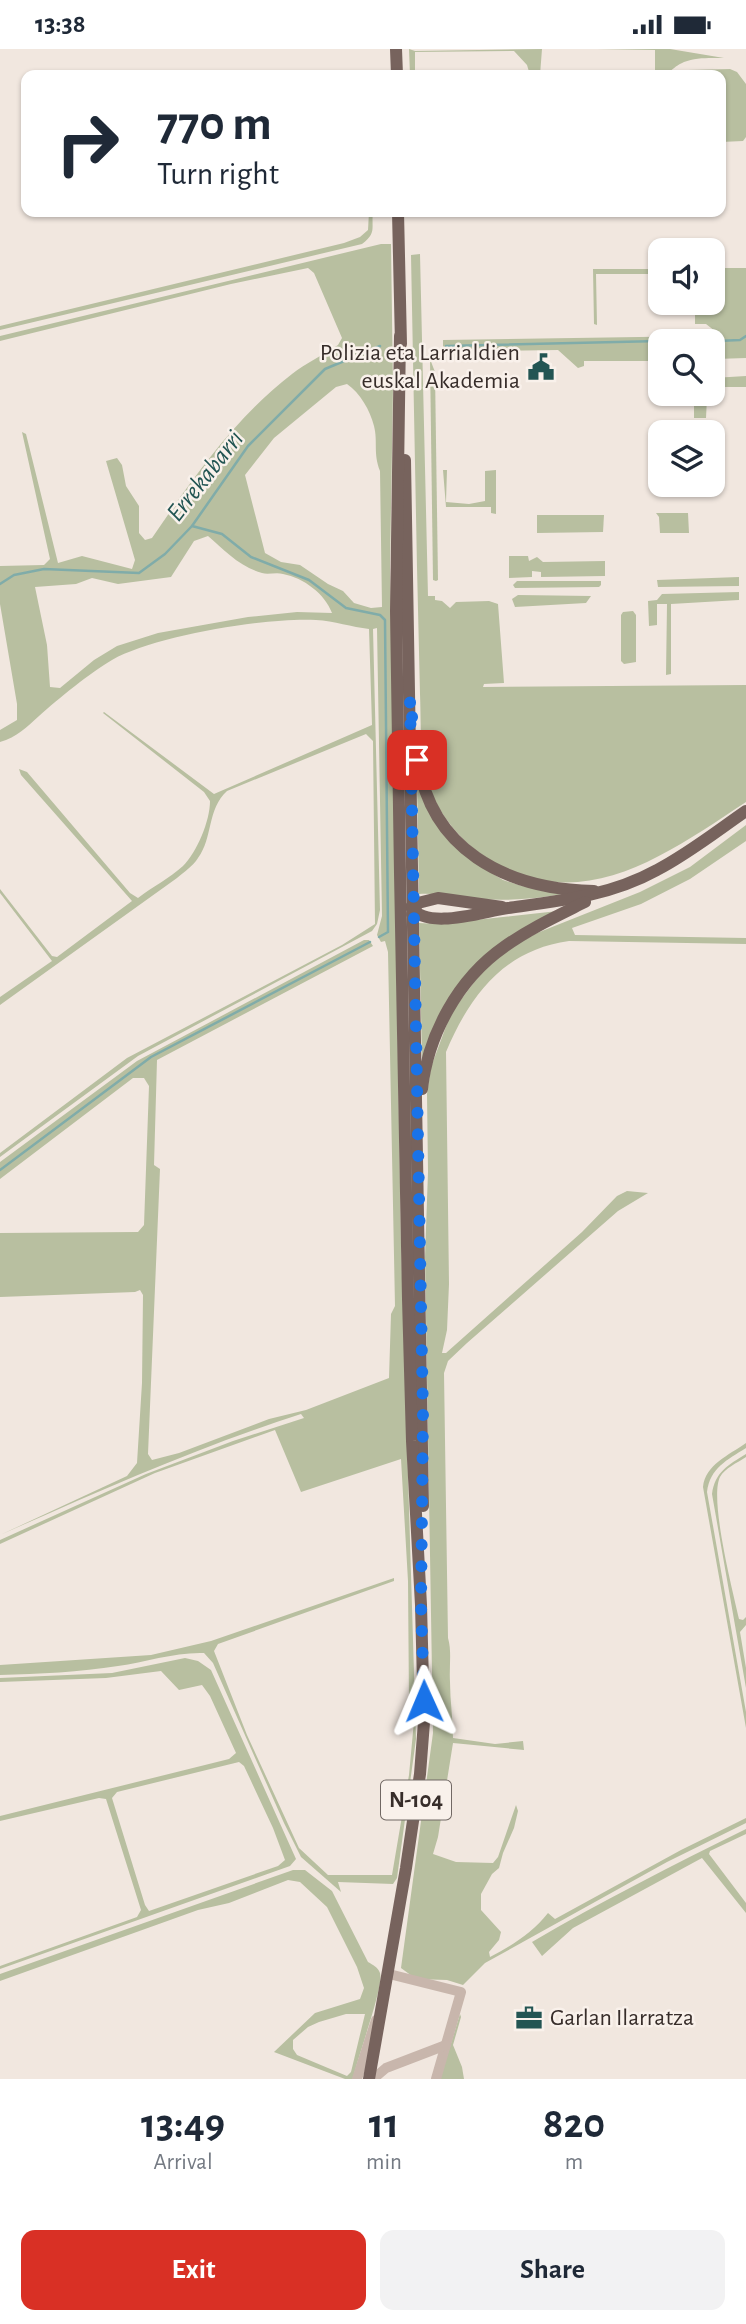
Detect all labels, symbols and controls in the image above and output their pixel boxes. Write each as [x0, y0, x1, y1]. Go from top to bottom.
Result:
text: 13:38 [35, 11, 86, 37]
icon: right [42, 98, 133, 189]
text: 770 m [157, 100, 272, 149]
text: Turn right [157, 158, 279, 190]
map controls [648, 238, 725, 497]
button: sound [648, 238, 725, 315]
button: search [648, 329, 725, 406]
place label: Polizia eta Larrialdien euskal Akademia [320, 341, 520, 393]
public building icon: Polizia eta Larrialdien euskal Akademia [526, 352, 556, 382]
button: layers [648, 420, 725, 497]
water label: Errekabarri [162, 426, 248, 526]
pin [387, 730, 447, 790]
icon: arrive [398, 741, 436, 779]
position arrow [387, 1664, 461, 1738]
road number: N-104 [381, 1781, 451, 1819]
office icon: Garlan Ilarratza [514, 2003, 544, 2033]
place label: Garlan Ilarratza [550, 2006, 694, 2030]
text: 13:49 [141, 2103, 225, 2145]
text: 11 [369, 2103, 399, 2145]
text: 820 [543, 2103, 605, 2145]
text: Arrival [153, 2151, 213, 2174]
text: min [366, 2151, 402, 2174]
text: m [565, 2151, 583, 2174]
button: Exit [21, 2230, 366, 2310]
button: Share [380, 2230, 725, 2310]

